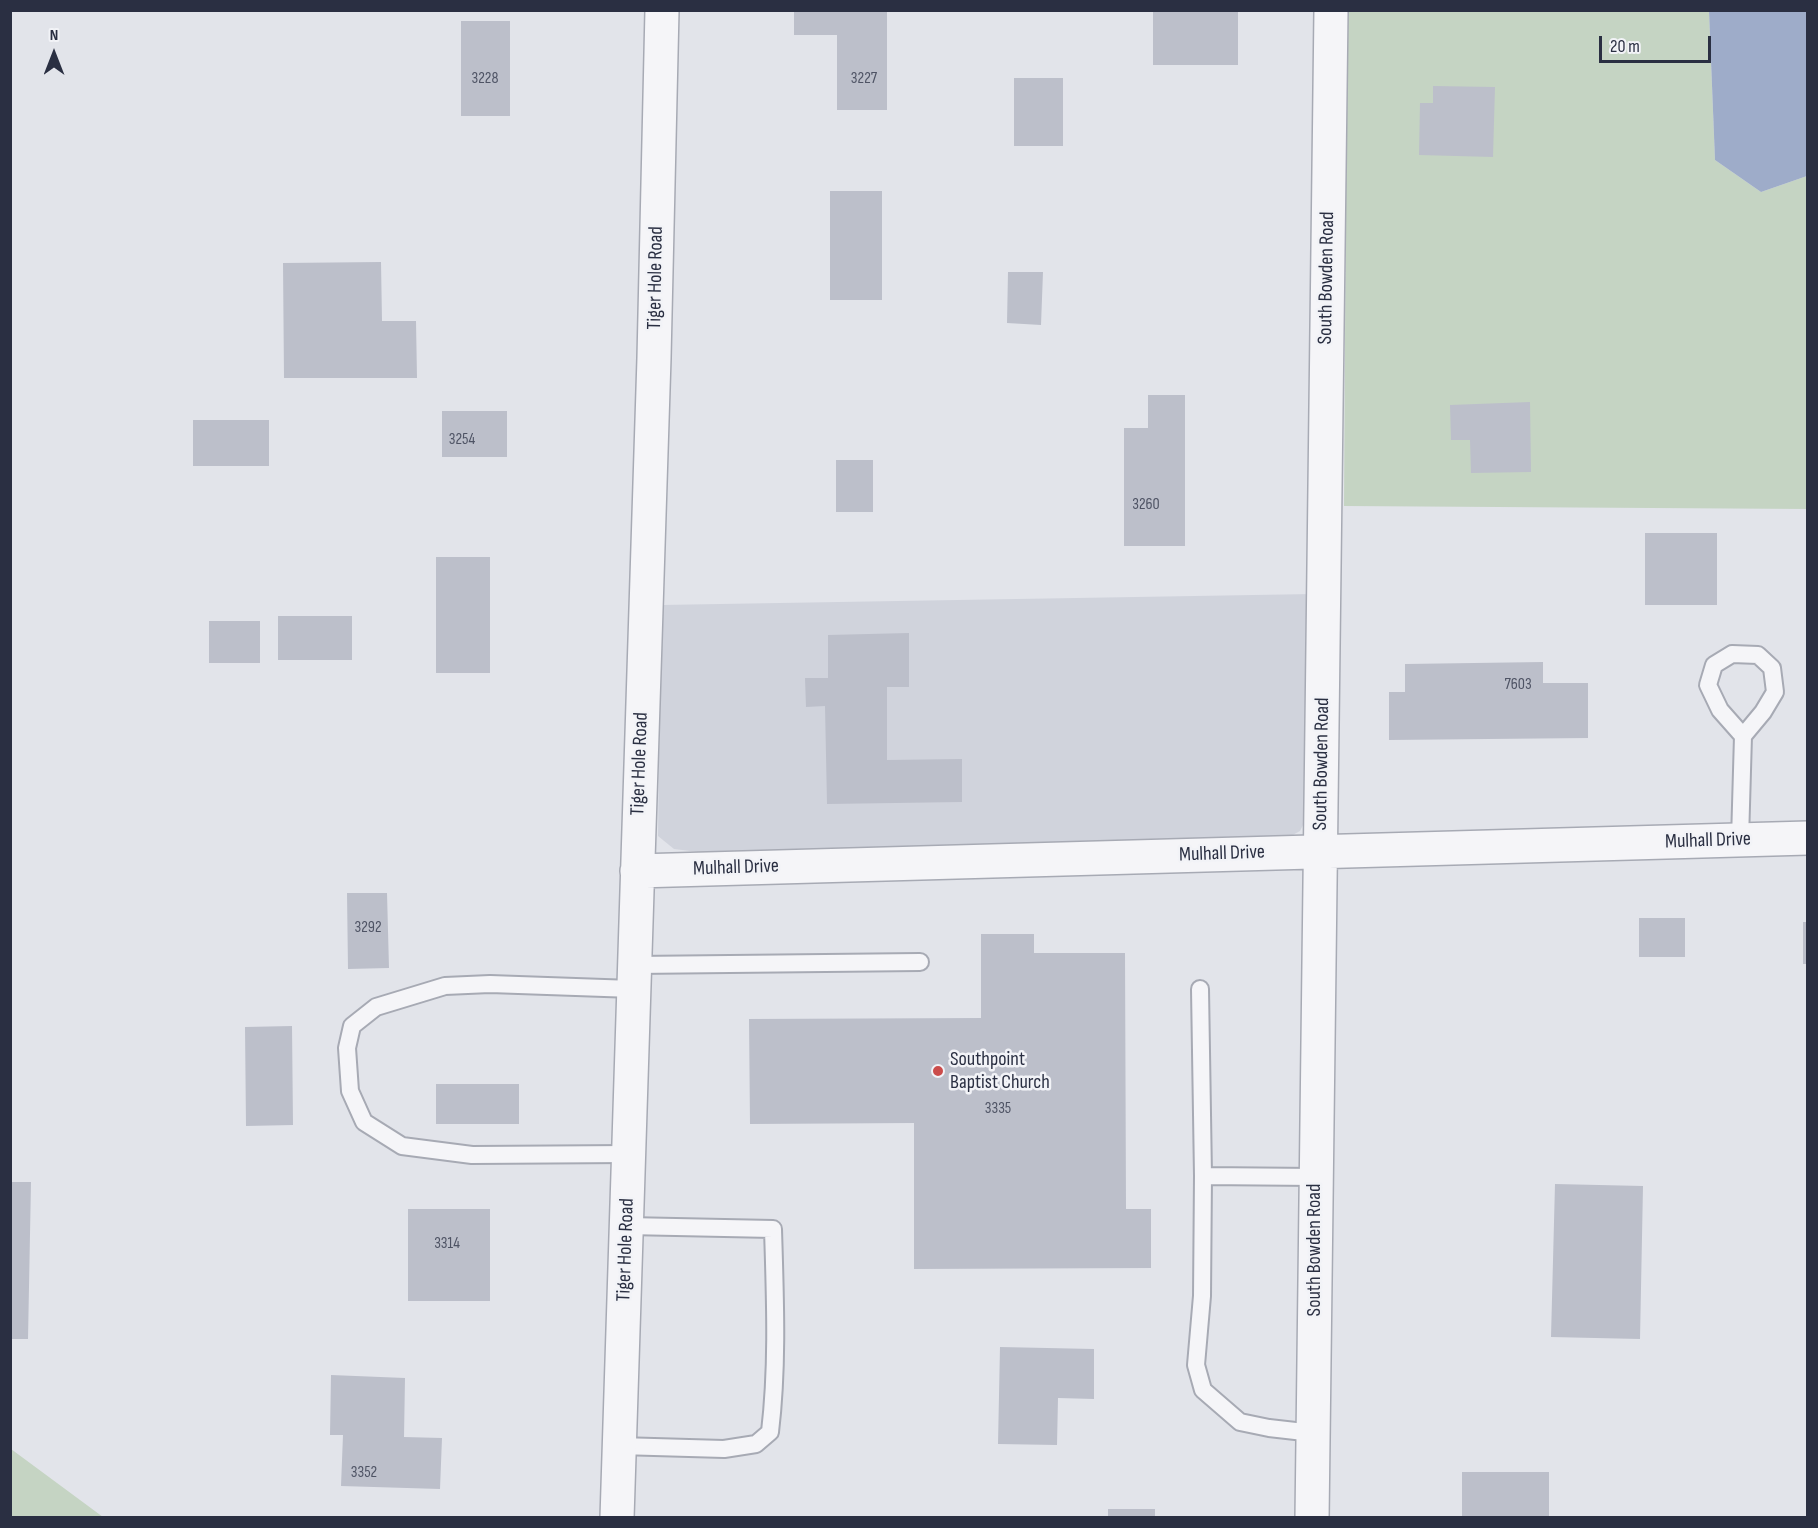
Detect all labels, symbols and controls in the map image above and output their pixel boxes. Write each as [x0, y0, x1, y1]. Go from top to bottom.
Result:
north arrow [24, 24, 84, 84]
scale bar [1602, 24, 1714, 62]
text: N [50, 26, 58, 45]
text: 20 m [1610, 36, 1640, 57]
house number: 3228 [472, 69, 498, 89]
house number: 3227 [851, 69, 877, 89]
street label: South Bowden Road [1314, 211, 1340, 345]
street label: Tiger Hole Road [643, 226, 669, 330]
house number: 3254 [449, 430, 475, 450]
house number: 3260 [1132, 495, 1160, 515]
house number: 7603 [1504, 675, 1532, 695]
street label: South Bowden Road [1309, 697, 1335, 831]
street label: Tiger Hole Road [626, 712, 654, 816]
street label: Mulhall Drive [1665, 828, 1751, 854]
street label: Mulhall Drive [1179, 841, 1265, 867]
street label: Mulhall Drive [693, 855, 779, 881]
house number: 3292 [354, 918, 382, 938]
place label: Southpoint Baptist Church [950, 1048, 1050, 1095]
marker: Southpoint Baptist Church [931, 1064, 945, 1078]
house number: 3335 [985, 1099, 1011, 1119]
street label: South Bowden Road [1303, 1184, 1327, 1316]
street label: Tiger Hole Road [612, 1198, 640, 1302]
house number: 3314 [434, 1234, 460, 1254]
house number: 3352 [351, 1463, 377, 1483]

